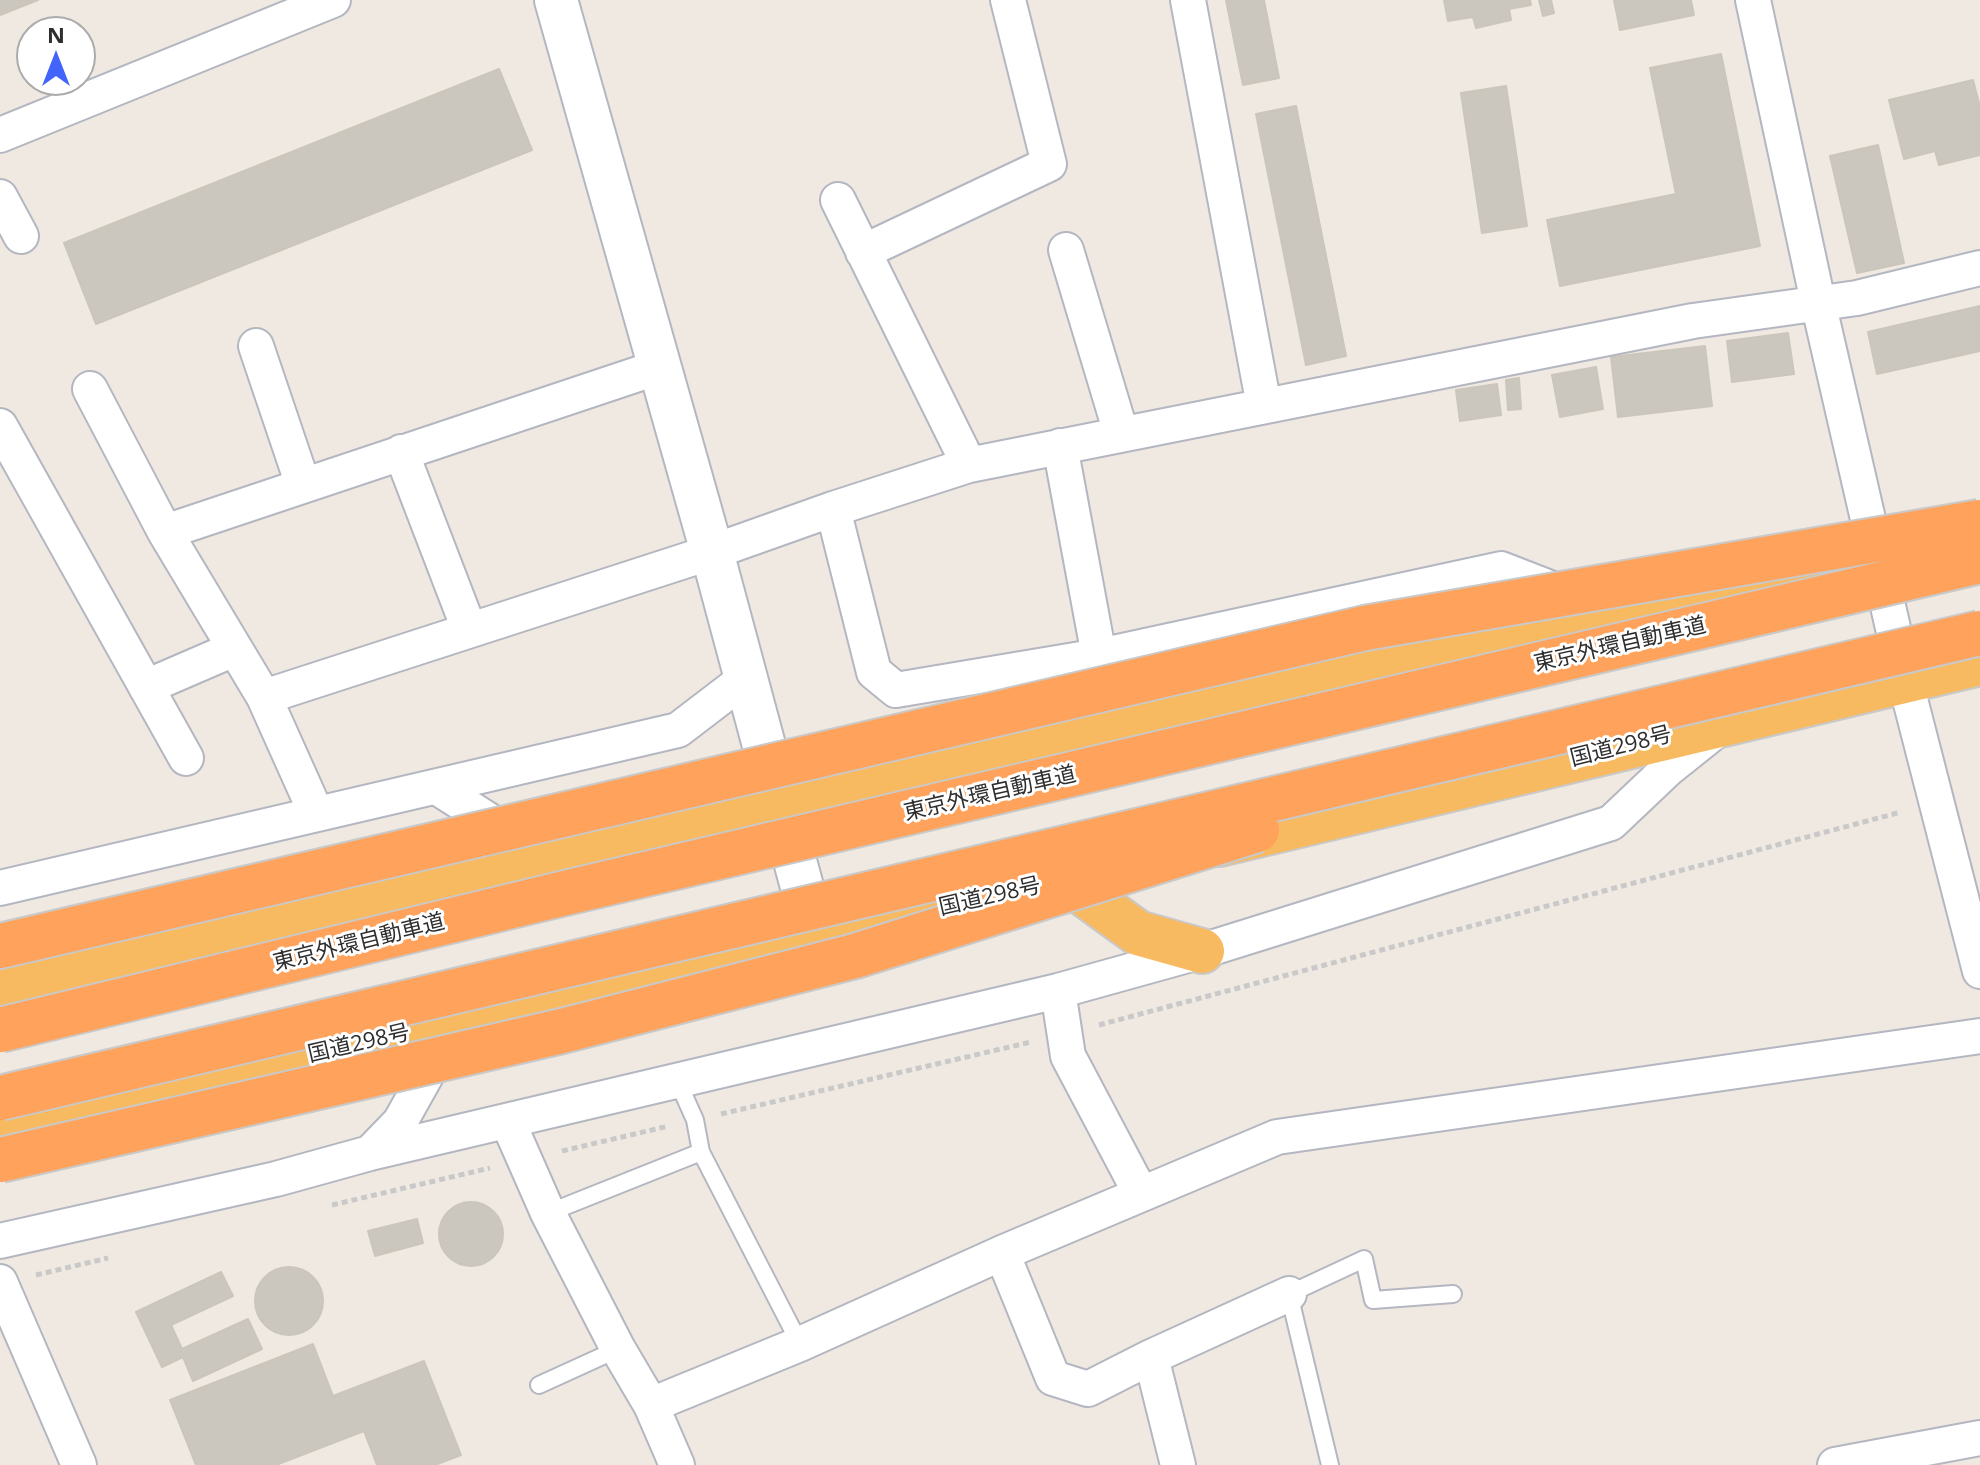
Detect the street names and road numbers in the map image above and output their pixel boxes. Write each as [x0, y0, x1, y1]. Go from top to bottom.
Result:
street label: 東京外環自動車道 [1531, 612, 1709, 678]
street label: 国道298号 [1567, 722, 1675, 772]
street label: 東京外環自動車道 [901, 761, 1079, 827]
street label: 国道298号 [936, 872, 1044, 922]
street label: 東京外環自動車道 [270, 909, 448, 977]
street label: 国道298号 [305, 1019, 413, 1069]

